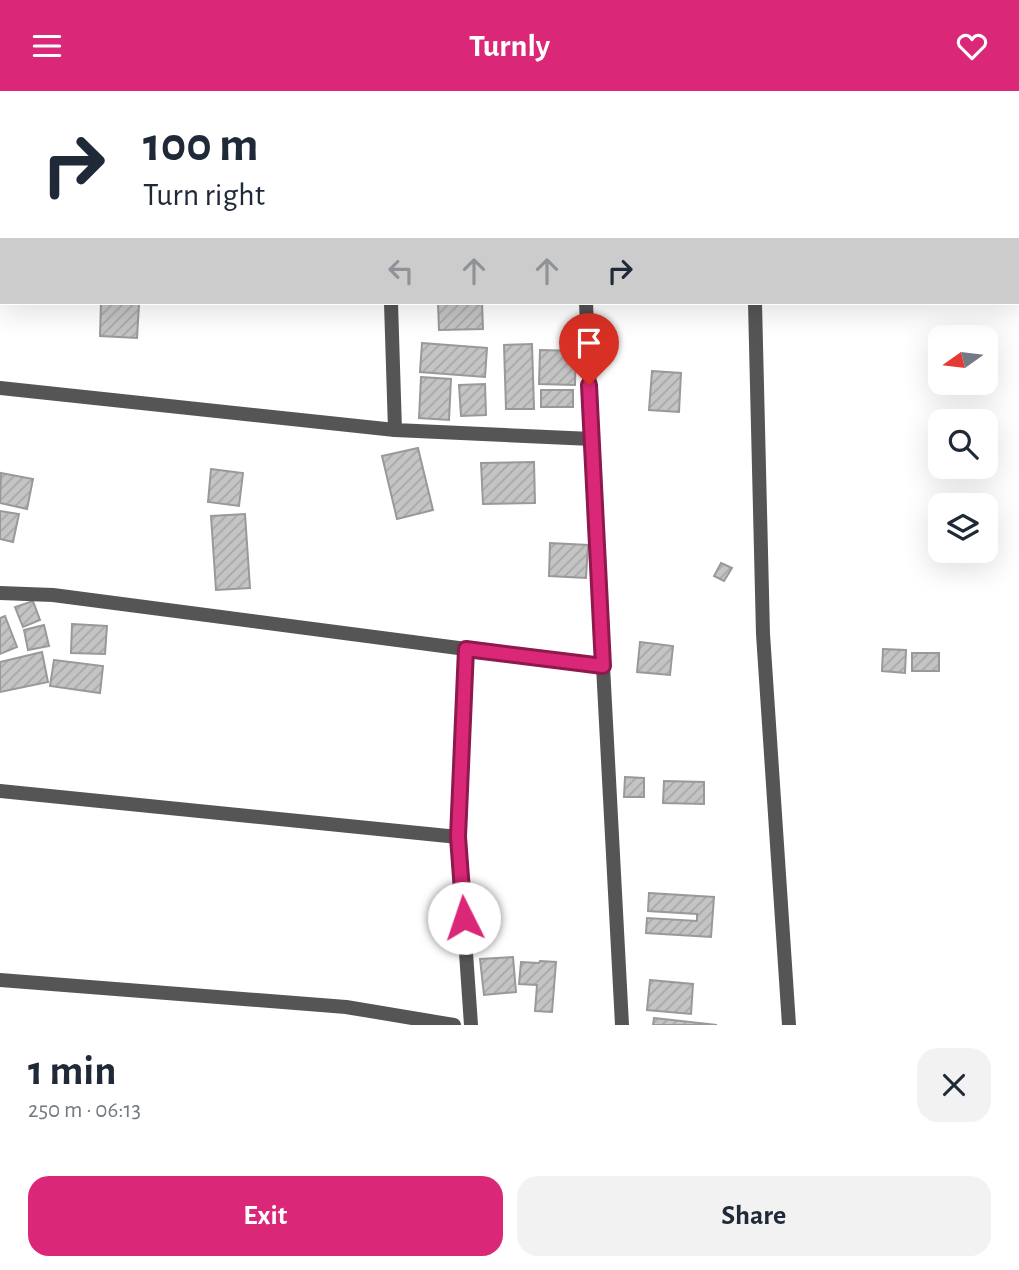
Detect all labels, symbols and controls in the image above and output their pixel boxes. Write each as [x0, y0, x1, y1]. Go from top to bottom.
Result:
icon: menu [28, 27, 66, 65]
icon: heart [953, 27, 991, 65]
text: Turnly [469, 30, 550, 62]
icon: right [28, 119, 119, 210]
text: 100 m [143, 121, 259, 170]
text: Turn right [143, 179, 265, 211]
icon: left [382, 252, 420, 290]
icon: ahead [455, 252, 493, 290]
icon: ahead [528, 252, 566, 290]
icon: right [601, 252, 639, 290]
pin [559, 313, 619, 385]
icon: arrive [570, 324, 608, 362]
north arrow [928, 325, 998, 395]
map controls [928, 325, 998, 563]
button: search [928, 409, 998, 479]
button: layers [928, 493, 998, 563]
position arrow [427, 881, 501, 955]
button: close [917, 1048, 991, 1122]
text: 1 min [28, 1050, 117, 1092]
text: 250 m · 06:13 [28, 1099, 141, 1122]
button: Exit [28, 1176, 503, 1256]
button: Share [517, 1176, 991, 1256]

